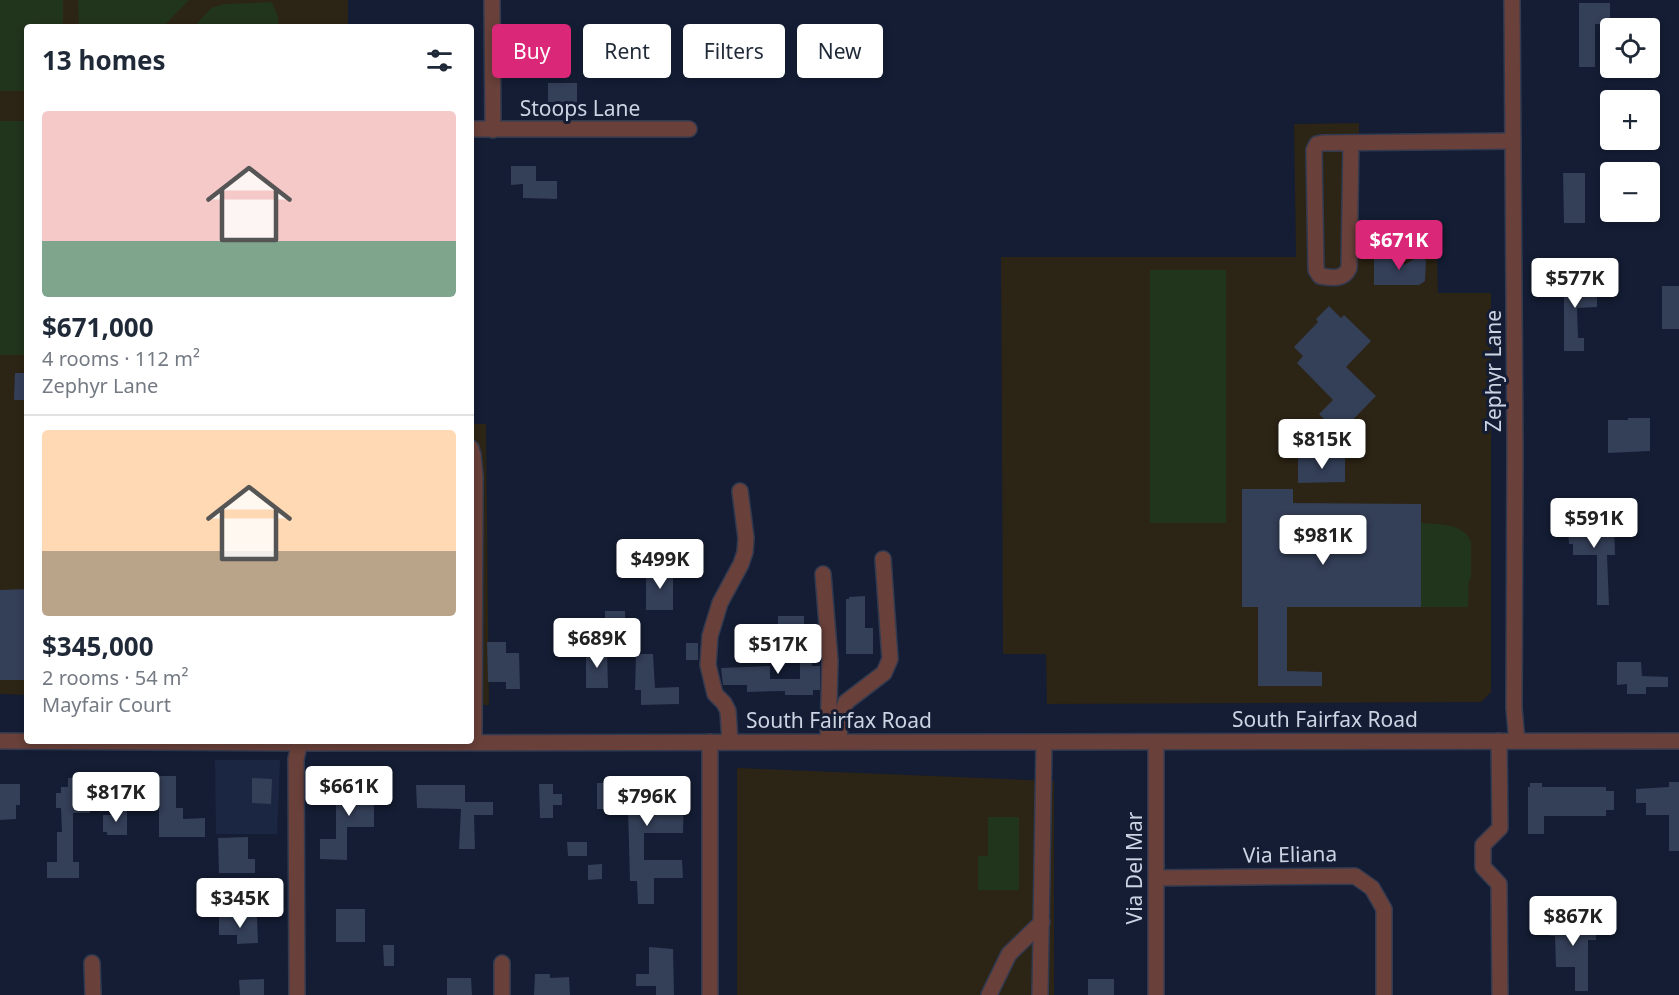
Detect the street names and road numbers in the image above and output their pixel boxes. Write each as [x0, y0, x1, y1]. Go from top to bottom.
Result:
street label: Stoops Lane [520, 94, 640, 122]
street label: Zephyr Lane [1479, 310, 1507, 432]
street label: South Fairfax Road [1232, 705, 1418, 733]
street label: South Fairfax Road [746, 706, 932, 734]
street label: Via Del Mar [1120, 811, 1148, 924]
street label: Via Eliana [1243, 839, 1337, 869]

